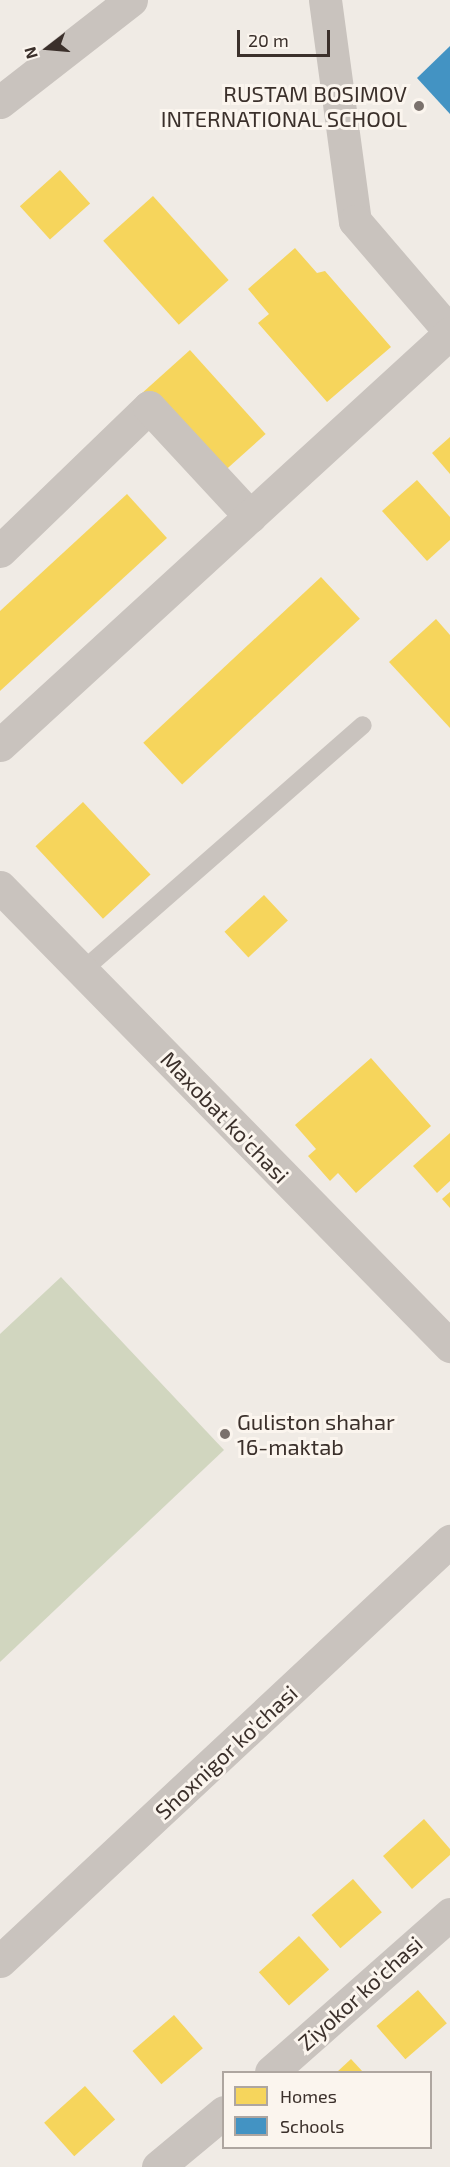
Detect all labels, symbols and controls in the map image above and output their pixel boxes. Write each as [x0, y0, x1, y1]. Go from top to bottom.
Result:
north arrow [18, 18, 78, 78]
scale bar [240, 18, 333, 56]
text: 20 m [248, 29, 289, 51]
text: N [19, 45, 41, 61]
place label: RUSTAM BOSIMOV INTERNATIONAL SCHOOL [160, 80, 407, 132]
marker: RUSTAM BOSIMOV INTERNATIONAL SCHOOL [412, 99, 426, 113]
street label: Maxobat ko'chasi [156, 1046, 294, 1188]
place label: Guliston shahar 16-maktab [237, 1408, 395, 1460]
marker: Guliston shahar 16-maktab [218, 1427, 232, 1441]
street label: Shoxnigor ko'chasi [149, 1679, 303, 1825]
street label: Ziyokor ko'chasi [292, 1930, 428, 2056]
legend [222, 2071, 432, 2149]
text: Homes [280, 2085, 337, 2107]
text: Schools [280, 2115, 344, 2137]

